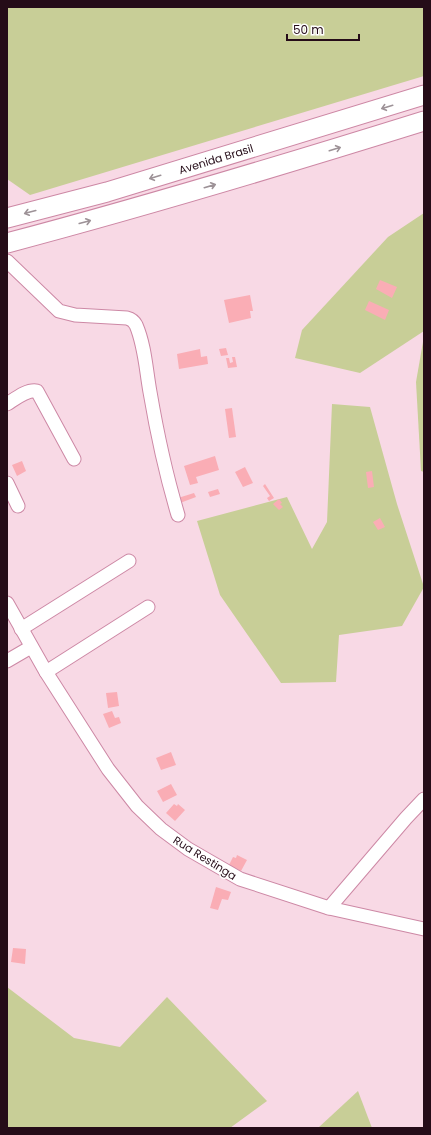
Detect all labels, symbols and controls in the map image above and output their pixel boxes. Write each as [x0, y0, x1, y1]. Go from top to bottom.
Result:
scale bar [287, 16, 359, 42]
text: 50 m [293, 21, 324, 38]
one-way arrow [380, 104, 393, 111]
street label: Avenida Brasil [177, 140, 255, 178]
one-way arrow [328, 145, 341, 152]
one-way arrow [149, 174, 162, 181]
one-way arrow [203, 182, 216, 189]
one-way arrow [24, 209, 37, 216]
one-way arrow [78, 218, 91, 225]
street label: Rua Restinga [170, 832, 240, 884]

